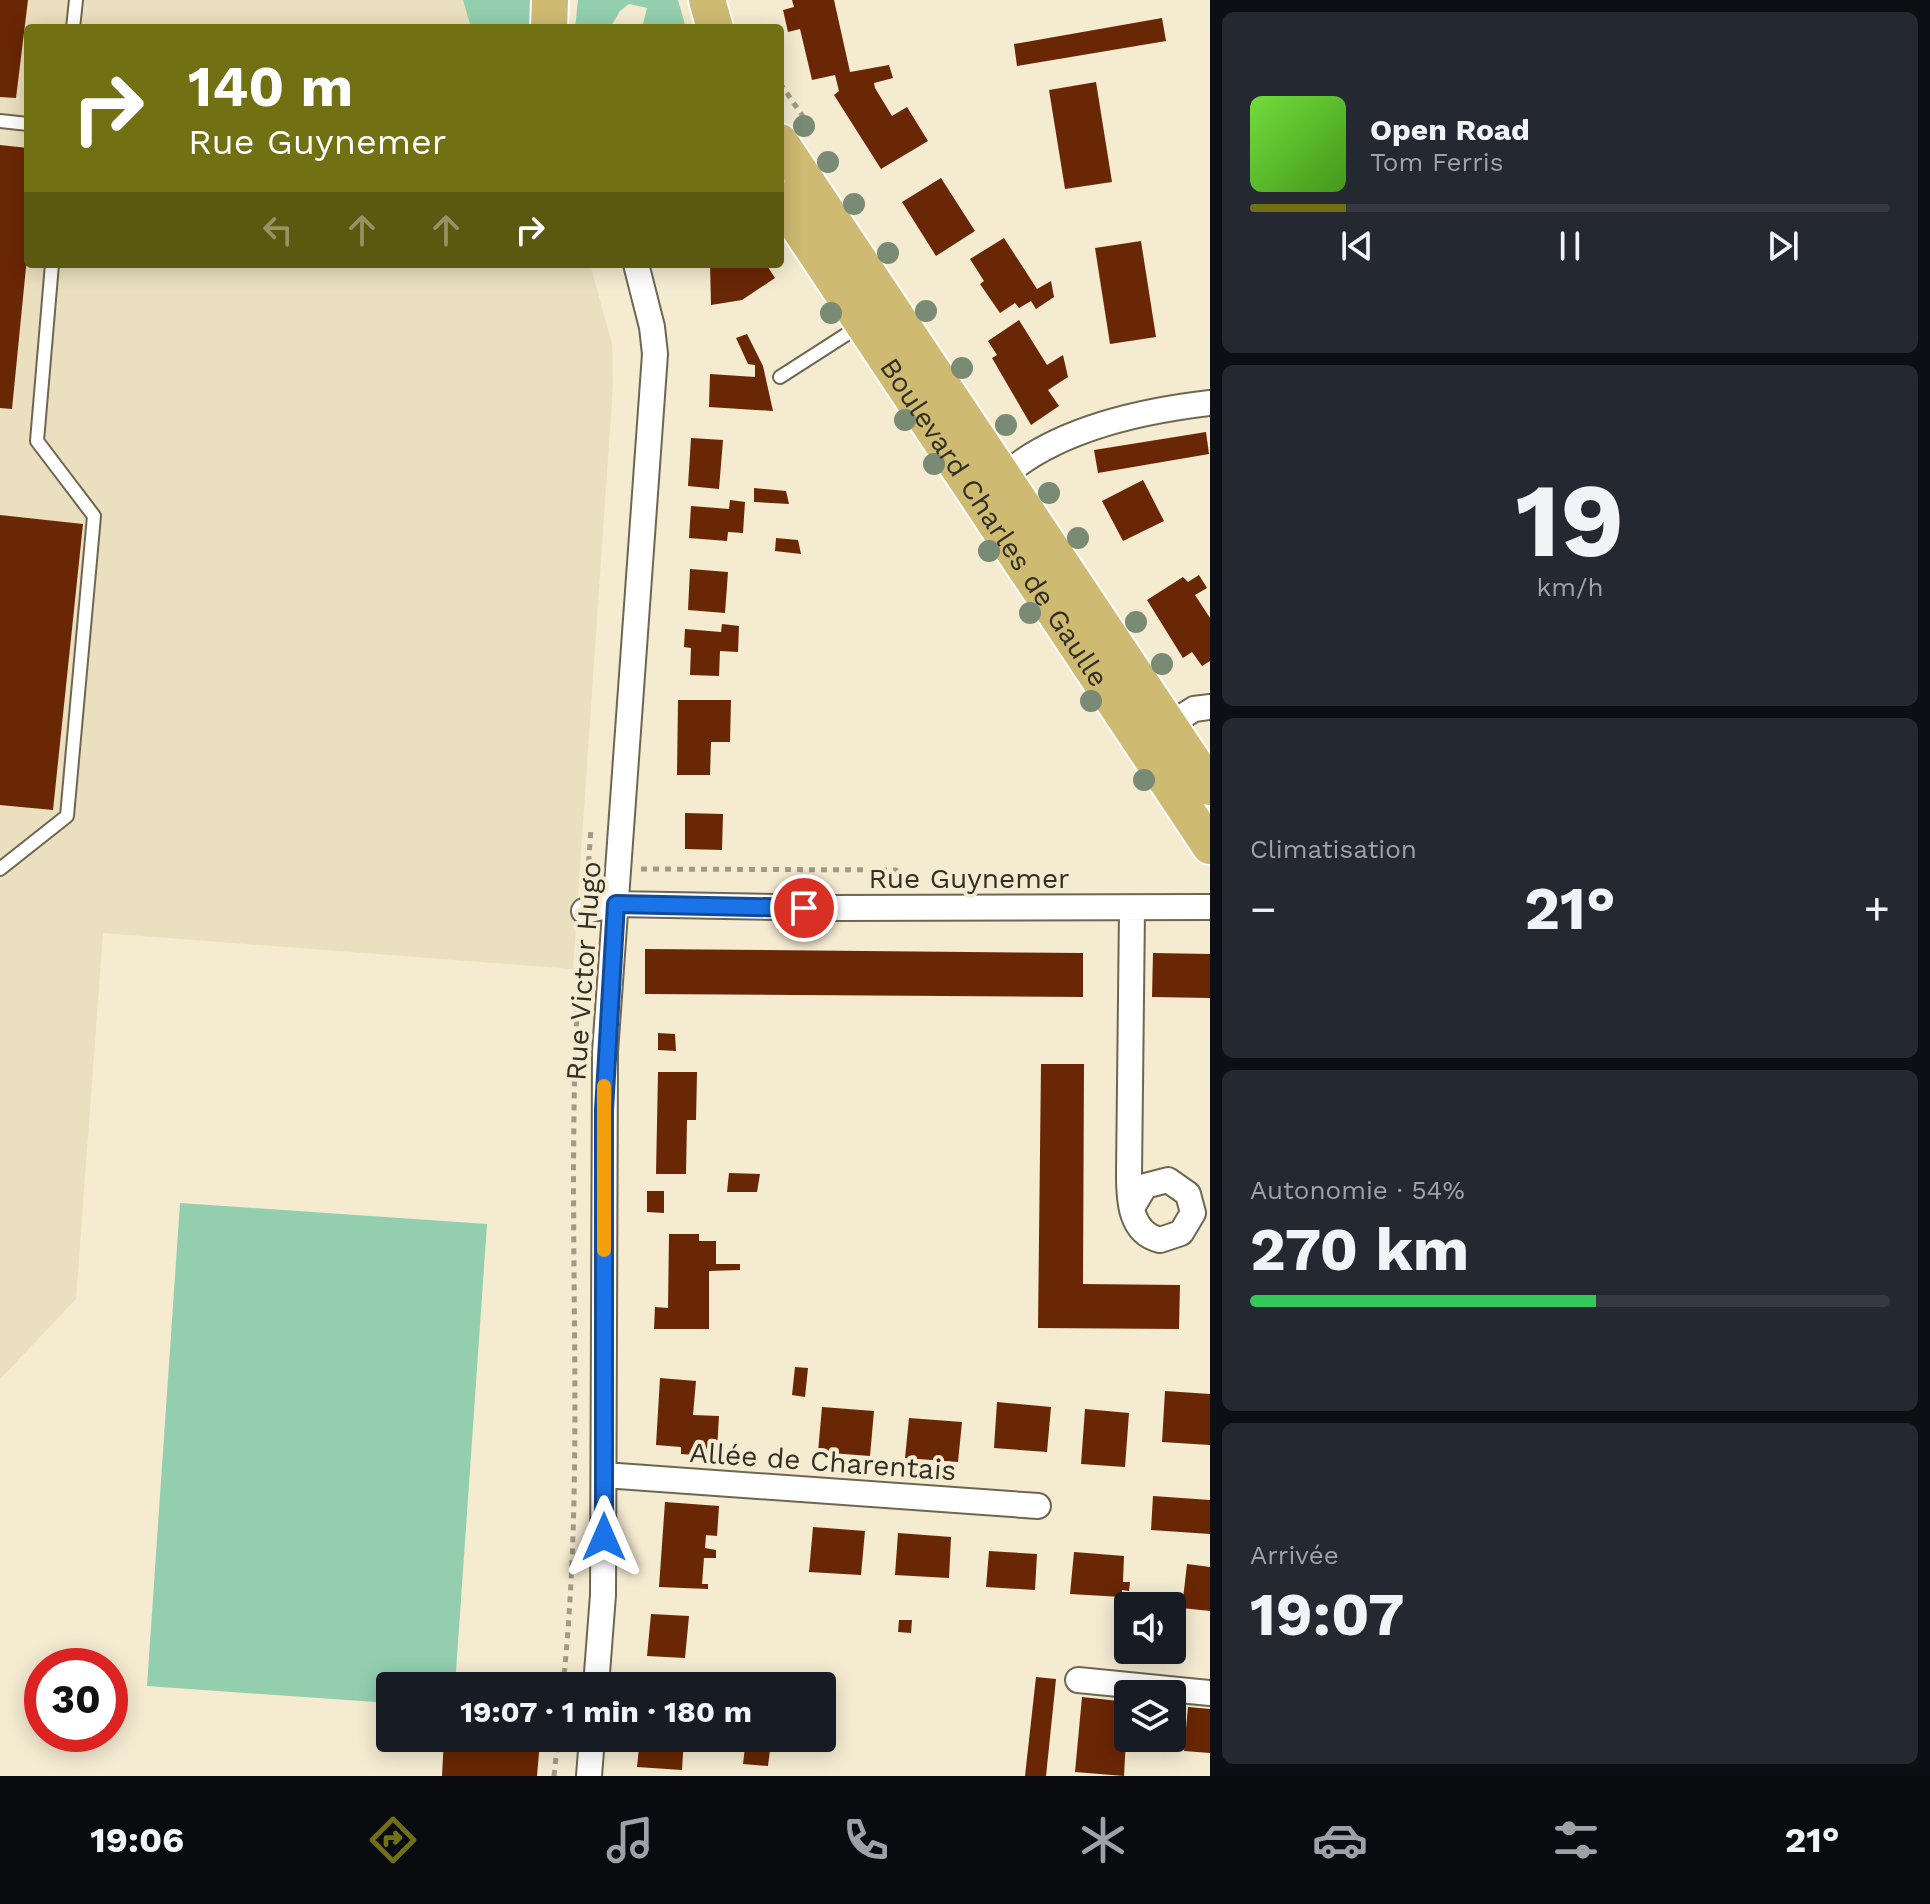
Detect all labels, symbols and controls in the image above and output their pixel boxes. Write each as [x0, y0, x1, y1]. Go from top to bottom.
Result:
text: 140 m [188, 54, 353, 120]
icon: right [56, 56, 160, 160]
text: Open Road [1370, 112, 1530, 147]
text: Rue Guynemer [188, 121, 446, 163]
text: Tom Ferris [1370, 147, 1503, 177]
icon: left [256, 208, 300, 252]
icon: ahead [340, 208, 384, 252]
icon: ahead [424, 208, 468, 252]
icon: right [508, 208, 552, 252]
icon: previous [1335, 224, 1379, 268]
icon: pause [1548, 224, 1592, 268]
icon: next [1761, 224, 1805, 268]
street label: Boulevard Charles de Gaulle [873, 352, 1115, 693]
text: 19 [1516, 459, 1624, 581]
text: km/h [1537, 572, 1603, 602]
text: Climatisation [1250, 834, 1417, 864]
street label: Rue Victor Hugo [559, 860, 608, 1082]
street label: Rue Guynemer [868, 862, 1070, 895]
text: 21° [1524, 873, 1616, 944]
pin [770, 874, 838, 942]
text: − [1250, 883, 1277, 935]
text: + [1863, 883, 1890, 935]
icon: arrive [782, 886, 826, 930]
text: Autonomie · 54% [1250, 1175, 1465, 1205]
text: 270 km [1250, 1214, 1469, 1285]
street label: Allée de Charentais [689, 1436, 957, 1487]
position arrow [562, 1495, 646, 1579]
text: Arrivée [1250, 1540, 1339, 1570]
text: 19:07 [1250, 1579, 1405, 1650]
map controls [1114, 1592, 1186, 1752]
button: sound [1114, 1592, 1186, 1664]
speed limit sign: 30 [24, 1648, 128, 1752]
button: layers [1114, 1680, 1186, 1752]
text: 19:07 · 1 min · 180 m [460, 1694, 752, 1729]
icon: directions [365, 1812, 421, 1868]
icon: music [602, 1812, 658, 1868]
icon: phone [838, 1812, 894, 1868]
icon: climate [1075, 1812, 1131, 1868]
icon: car [1312, 1812, 1368, 1868]
icon: filters [1548, 1812, 1604, 1868]
text: 19:06 [90, 1819, 184, 1861]
text: 21° [1785, 1819, 1840, 1861]

